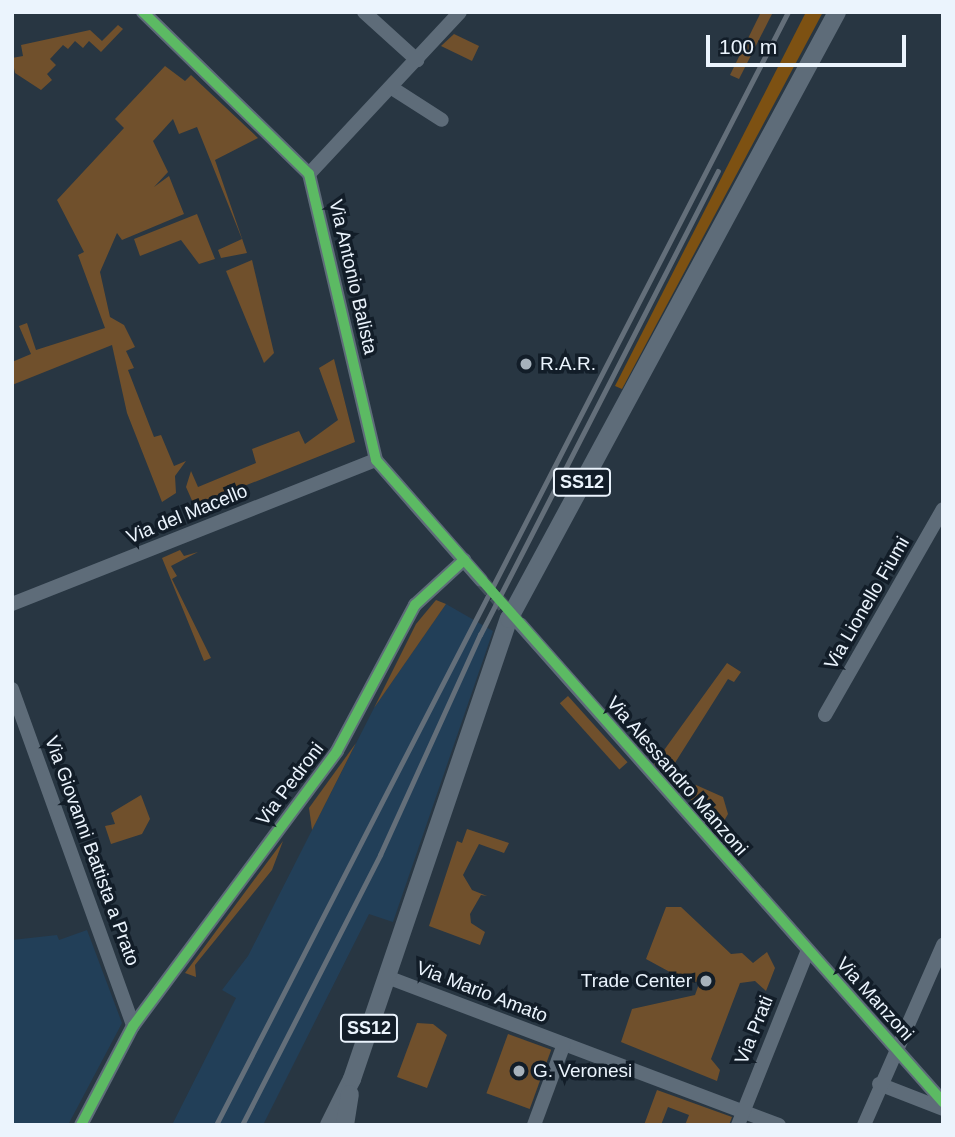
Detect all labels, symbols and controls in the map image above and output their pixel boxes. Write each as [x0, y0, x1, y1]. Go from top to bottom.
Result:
scale bar [710, 21, 909, 65]
text: 100 m [719, 35, 777, 58]
street label: Via Antonio Balista [324, 197, 382, 357]
place label: R.A.R. [540, 353, 596, 375]
marker: R.A.R. [518, 356, 534, 372]
road number: SS12 [552, 468, 612, 496]
street label: Via del Macello [123, 479, 251, 549]
street label: Via Lionello Fiumi [820, 533, 914, 673]
street label: Via Alessandro Manzoni [601, 691, 753, 861]
street label: Via Giovanni Battista a Prato [40, 733, 144, 969]
street label: Via Pedroni [251, 738, 329, 830]
street label: Via Manzoni [832, 953, 918, 1045]
street label: Via Mario Amato [413, 956, 551, 1028]
place label: Trade Center [581, 970, 692, 992]
marker: Trade Center [698, 973, 714, 989]
street label: Via Prati [730, 993, 778, 1067]
road number: SS12 [339, 1014, 399, 1042]
place label: G. Veronesi [533, 1060, 632, 1082]
marker: G. Veronesi [511, 1063, 527, 1079]

